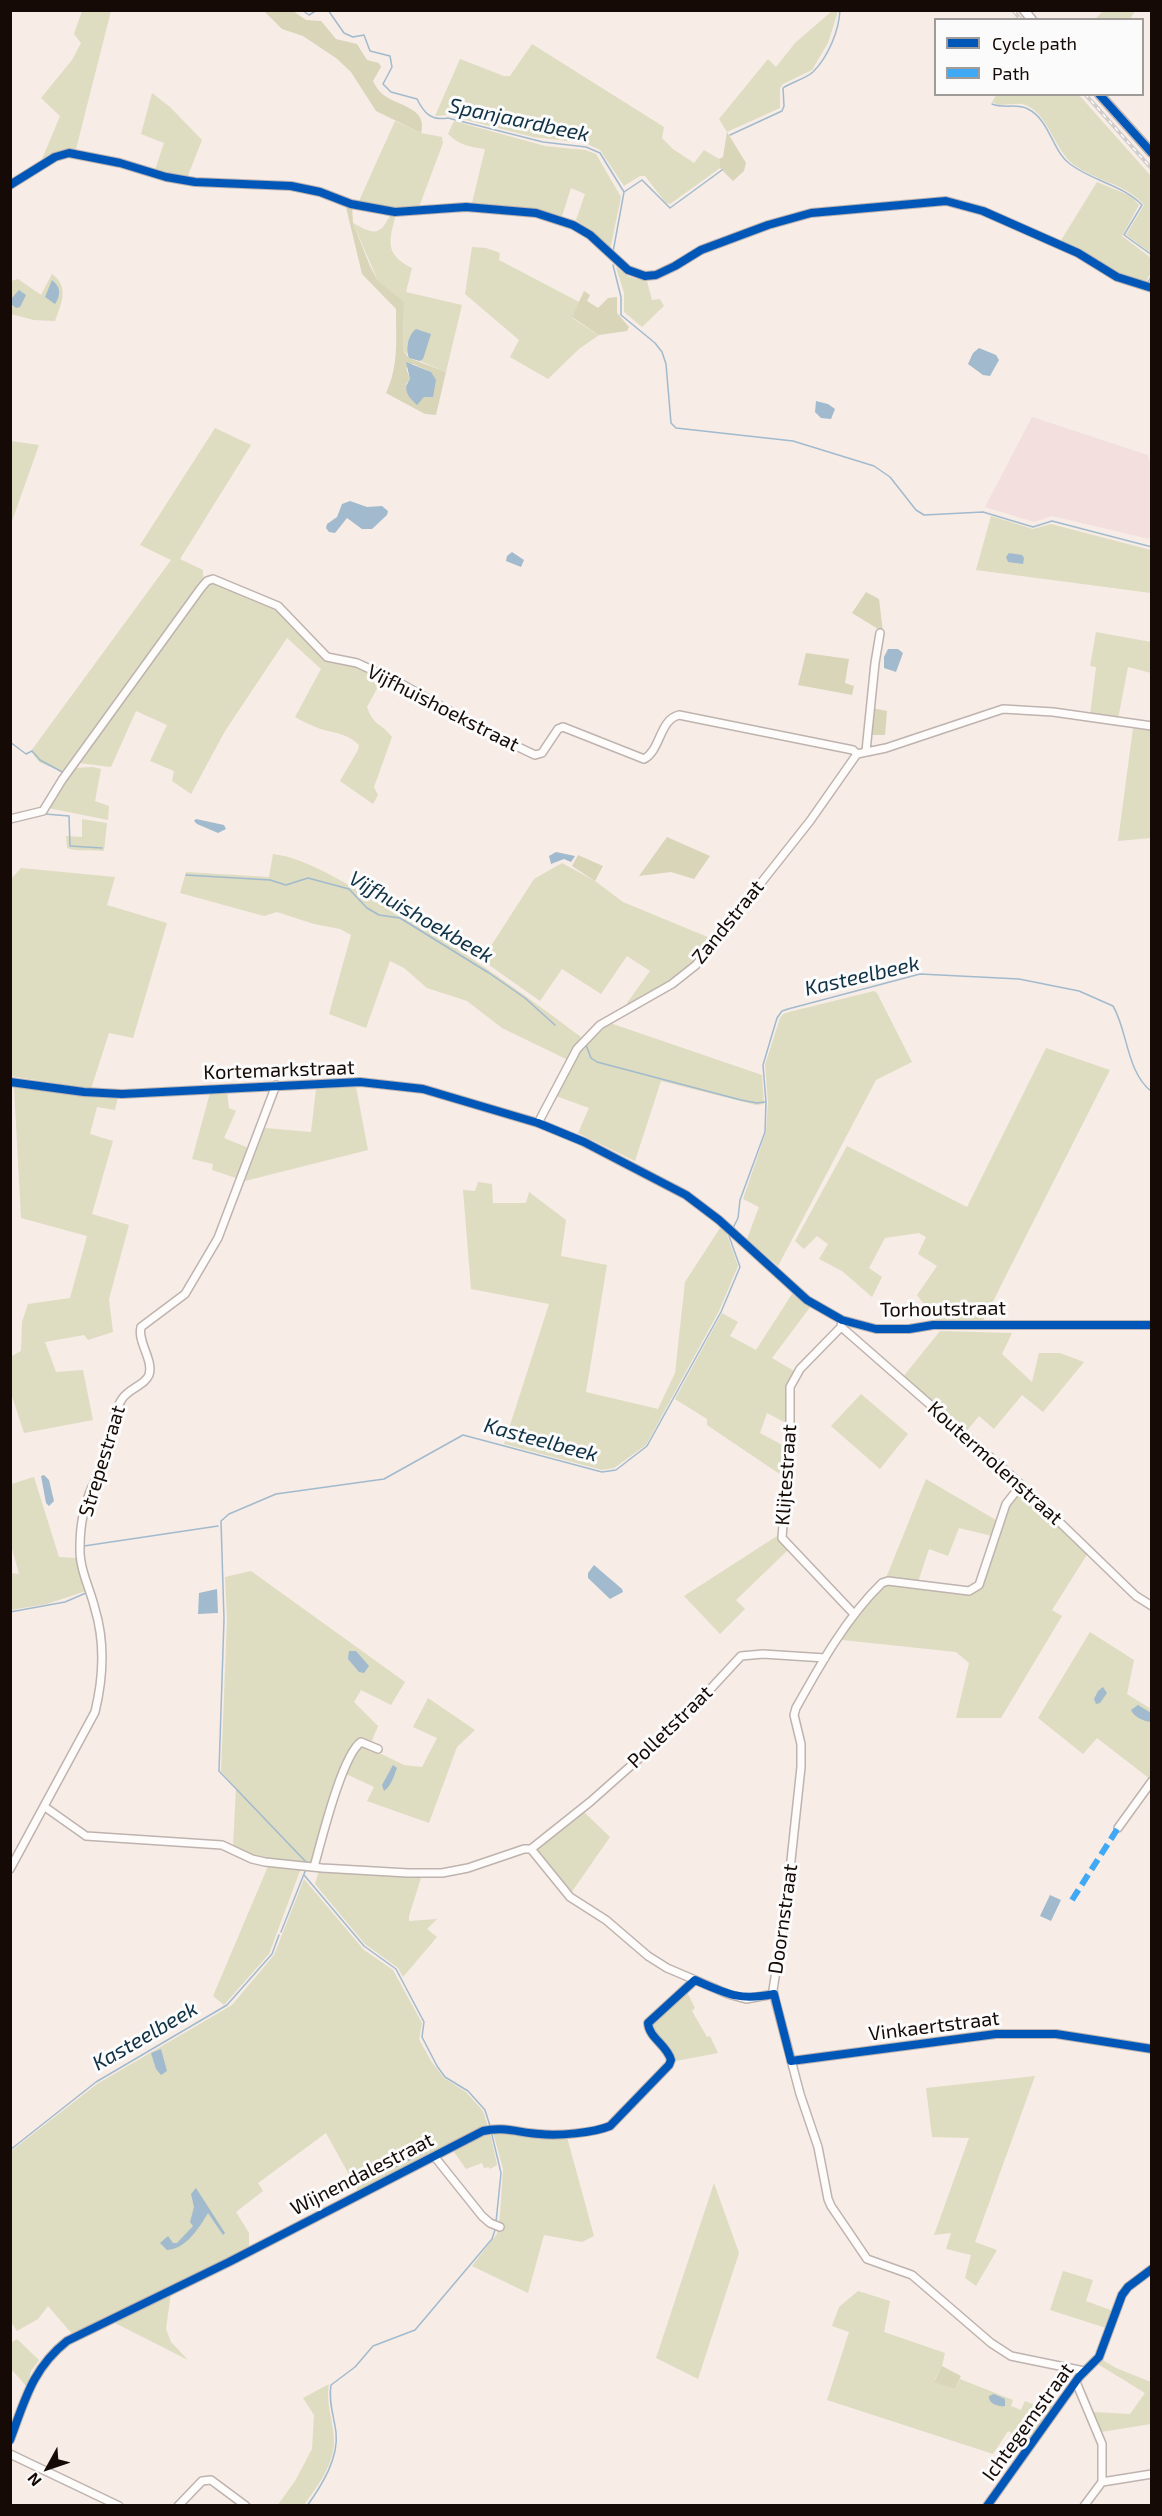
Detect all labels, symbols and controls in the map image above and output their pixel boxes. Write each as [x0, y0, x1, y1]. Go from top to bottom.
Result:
legend [934, 18, 1144, 96]
text: Cycle path [992, 32, 1077, 54]
text: Path [992, 62, 1030, 84]
water label: Spanjaardbeek [446, 93, 592, 147]
street label: Vijfhuishoekstraat [363, 659, 523, 757]
water label: Vijfhuishoekbeek [344, 865, 498, 969]
street label: Zandstraat [687, 875, 769, 969]
water label: Kasteelbeek [802, 951, 922, 1001]
street label: Kortemarkstraat [203, 1055, 355, 1085]
street label: Torhoutstraat [880, 1296, 1006, 1322]
street label: Koutermolenstraat [923, 1396, 1067, 1530]
street label: Strepestraat [74, 1403, 130, 1519]
water label: Kasteelbeek [481, 1413, 601, 1467]
street label: Klijtestraat [770, 1424, 802, 1526]
street label: Polletstraat [623, 1681, 717, 1773]
street label: Doornstraat [763, 1862, 803, 1976]
water label: Kasteelbeek [88, 1996, 202, 2076]
street label: Vinkaertstraat [867, 2006, 1001, 2046]
street label: Wijnendalestraat [286, 2128, 438, 2220]
street label: Ichtegemstraat [977, 2358, 1079, 2486]
north arrow [18, 2438, 78, 2498]
text: N [23, 2469, 45, 2490]

